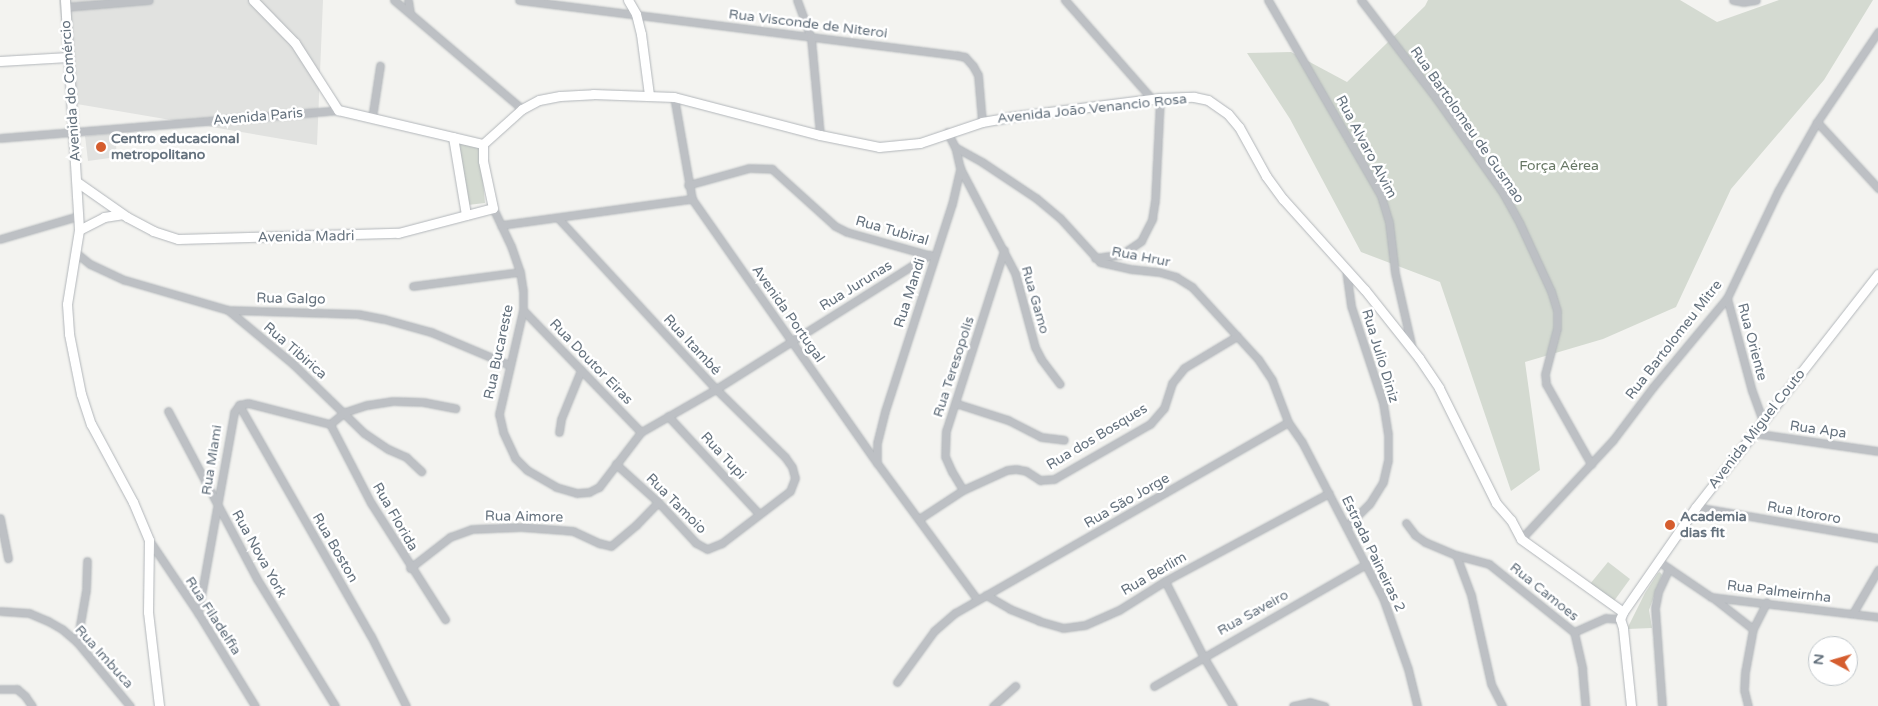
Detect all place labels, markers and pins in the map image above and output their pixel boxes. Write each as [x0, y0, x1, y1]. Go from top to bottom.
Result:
place label: Centro educacional metropolitano [111, 131, 239, 164]
marker: Centro educacional metropolitano [95, 141, 107, 153]
place label: Academia dias fit [1680, 509, 1747, 542]
marker: Academia dias fit [1664, 519, 1676, 531]

